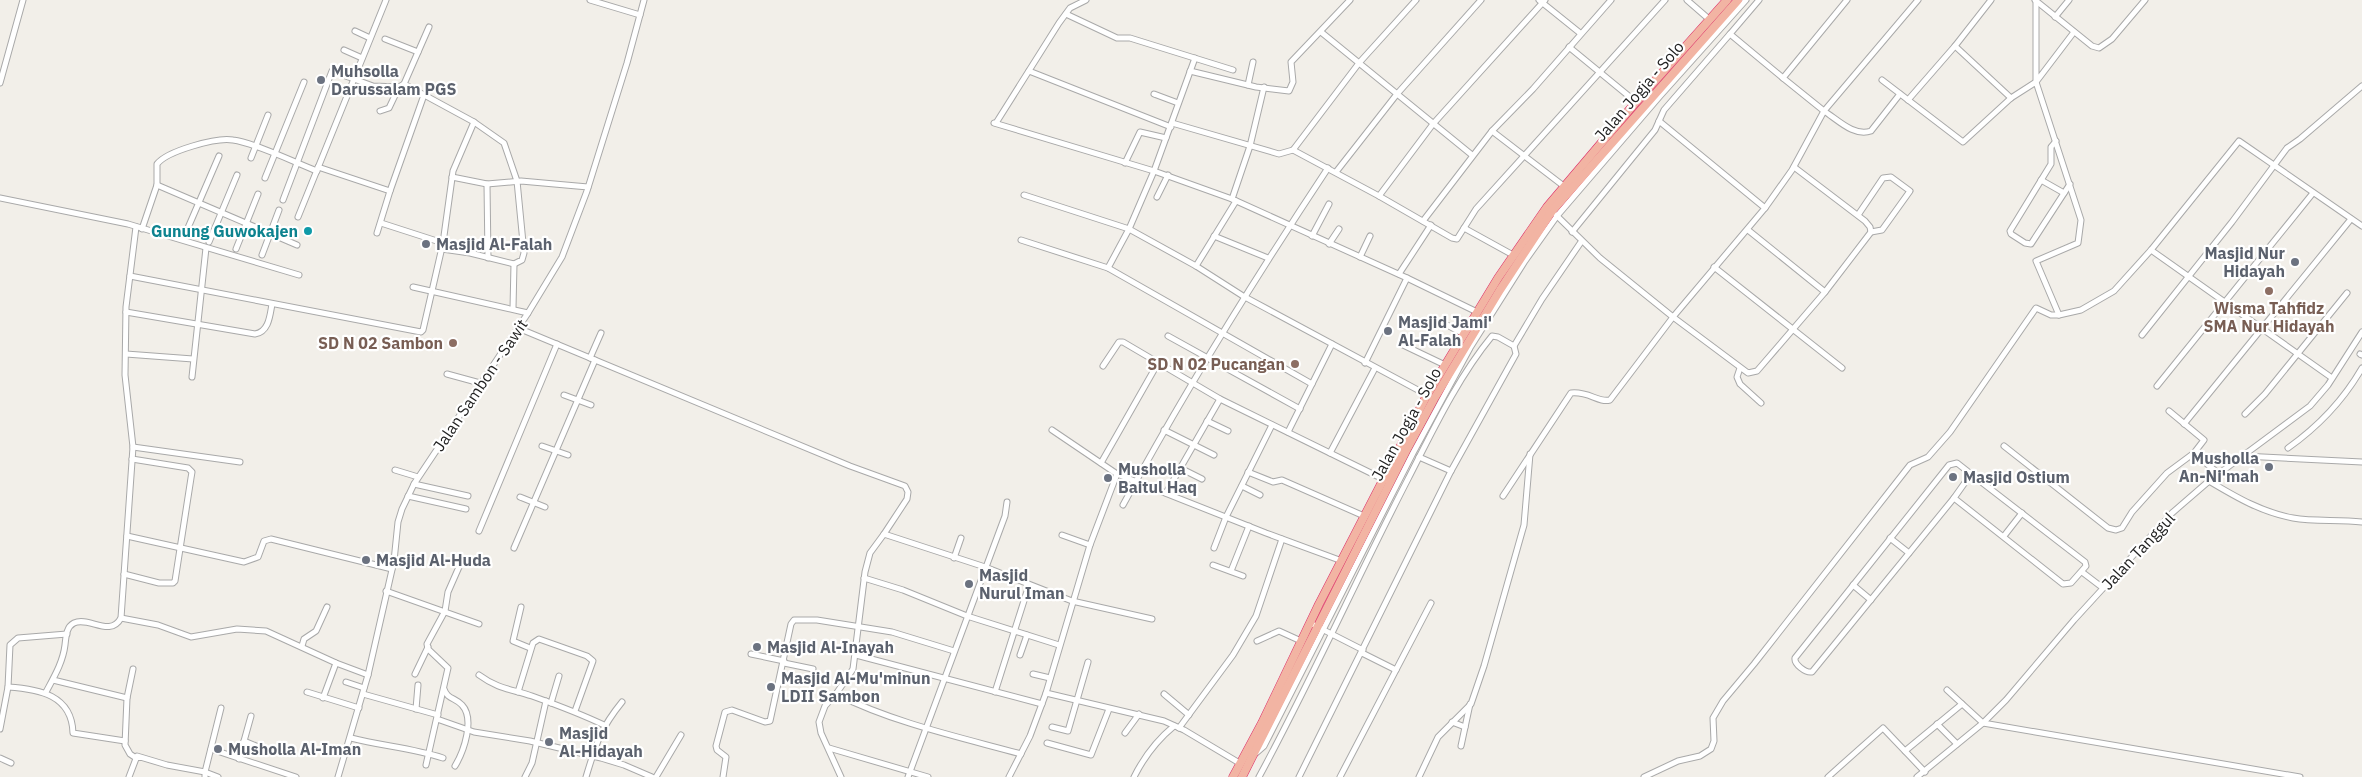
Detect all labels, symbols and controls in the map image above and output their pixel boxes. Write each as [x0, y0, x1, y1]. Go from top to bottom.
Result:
street label: Jalan Jogja - Solo [1590, 37, 1688, 145]
place label: Muhsolla Darussalam PGS [331, 61, 456, 99]
marker: Muhsolla Darussalam PGS [315, 74, 327, 86]
place label: Gunung Guwokajen [151, 221, 298, 241]
marker: Gunung Guwokajen [302, 225, 314, 237]
place label: Masjid Al-Falah [436, 234, 552, 254]
marker: Masjid Al-Falah [420, 238, 432, 250]
place label: Masjid Nur Hidayah [2204, 243, 2286, 281]
marker: Masjid Nur Hidayah [2289, 256, 2301, 268]
marker: Wisma Tahfidz SMA Nur Hidayah [2263, 285, 2275, 297]
place label: Wisma Tahfidz SMA Nur Hidayah [2204, 298, 2335, 336]
place label: Masjid Jami' Al-Falah [1398, 312, 1492, 350]
street label: Jalan Sambon - Sawit [428, 315, 532, 455]
marker: Masjid Jami' Al-Falah [1382, 325, 1394, 337]
place label: SD N 02 Sambon [318, 333, 443, 353]
marker: SD N 02 Sambon [447, 337, 459, 349]
place label: SD N 02 Pucangan [1147, 354, 1285, 374]
marker: SD N 02 Pucangan [1289, 358, 1301, 370]
street label: Jalan Jogja - Solo [1367, 364, 1445, 484]
place label: Musholla An-Ni'mah [2179, 448, 2259, 486]
place label: Musholla Baitul Haq [1118, 459, 1197, 497]
marker: Musholla An-Ni'mah [2263, 461, 2275, 473]
place label: Masjid Ostium [1963, 467, 2070, 487]
marker: Masjid Ostium [1947, 471, 1959, 483]
marker: Musholla Baitul Haq [1102, 472, 1114, 484]
street label: Jalan Tanggul [2097, 508, 2179, 594]
place label: Masjid Al-Huda [376, 550, 491, 570]
marker: Masjid Al-Huda [360, 554, 372, 566]
place label: Masjid Nurul Iman [979, 565, 1065, 603]
marker: Masjid Nurul Iman [963, 578, 975, 590]
place label: Masjid Al-Inayah [767, 637, 894, 657]
marker: Masjid Al-Inayah [751, 641, 763, 653]
place label: Masjid Al-Mu'minun LDII Sambon [781, 668, 930, 706]
marker: Masjid Al-Mu'minun LDII Sambon [765, 681, 777, 693]
place label: Masjid Al-Hidayah [559, 723, 643, 761]
marker: Masjid Al-Hidayah [543, 736, 555, 748]
place label: Musholla Al-Iman [228, 739, 361, 759]
marker: Musholla Al-Iman [212, 743, 224, 755]

